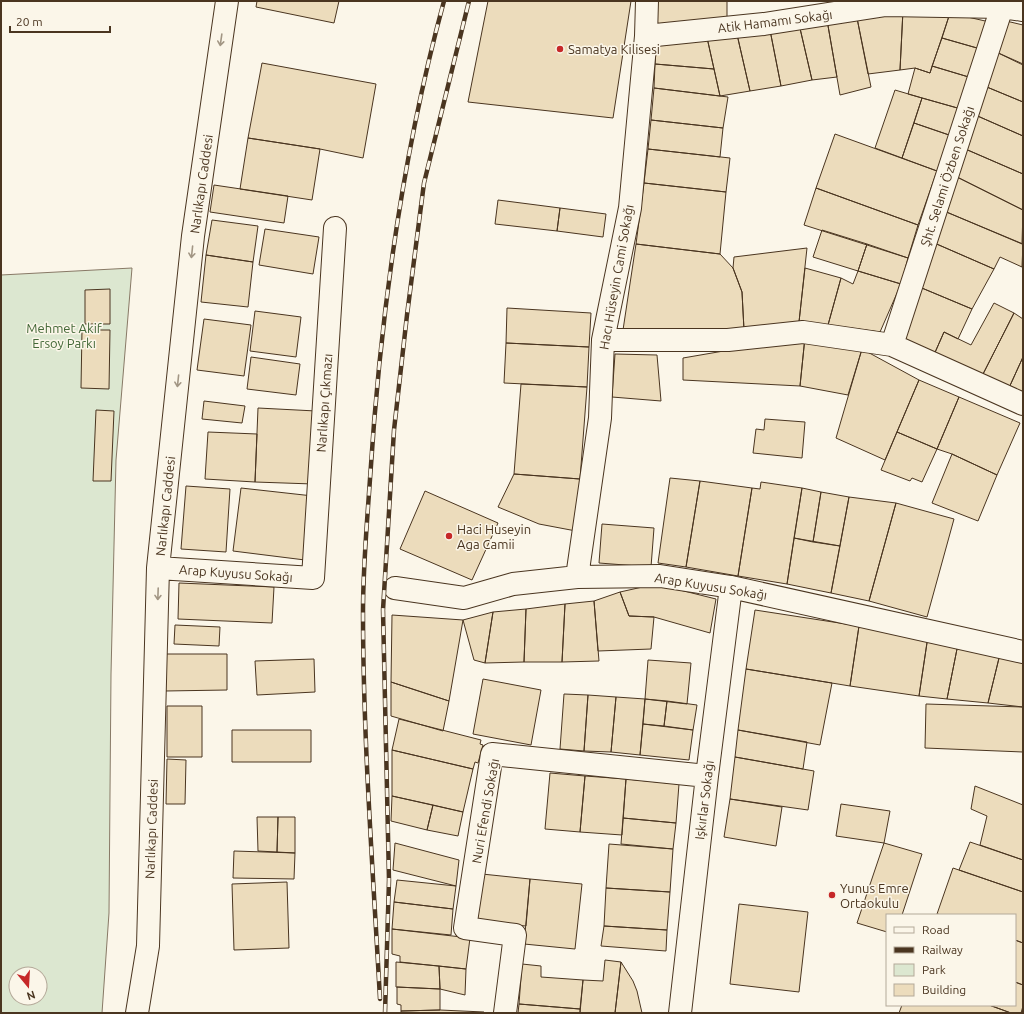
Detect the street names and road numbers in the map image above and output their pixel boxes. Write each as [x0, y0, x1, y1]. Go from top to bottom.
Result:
street label: Atik Hamamı Sokağı [717, 7, 833, 35]
street label: Şht. Selami Özben Sokağı [917, 104, 976, 248]
street label: Narlıkapı Caddesi [187, 133, 215, 235]
street label: Hacı Hüseyin Cami Sokağı [596, 203, 636, 351]
street label: Narlıkapı Çıkmazı [314, 353, 334, 453]
street label: Narlıkapı Caddesi [153, 455, 177, 557]
street label: Arap Kuyusu Sokağı [179, 562, 293, 584]
street label: Arap Kuyusu Sokağı [654, 570, 768, 602]
street label: Nuri Efendi Sokağı [469, 757, 501, 865]
street label: Işkırlar Sokağı [692, 759, 716, 841]
street label: Narlıkapı Caddesi [142, 779, 160, 879]

